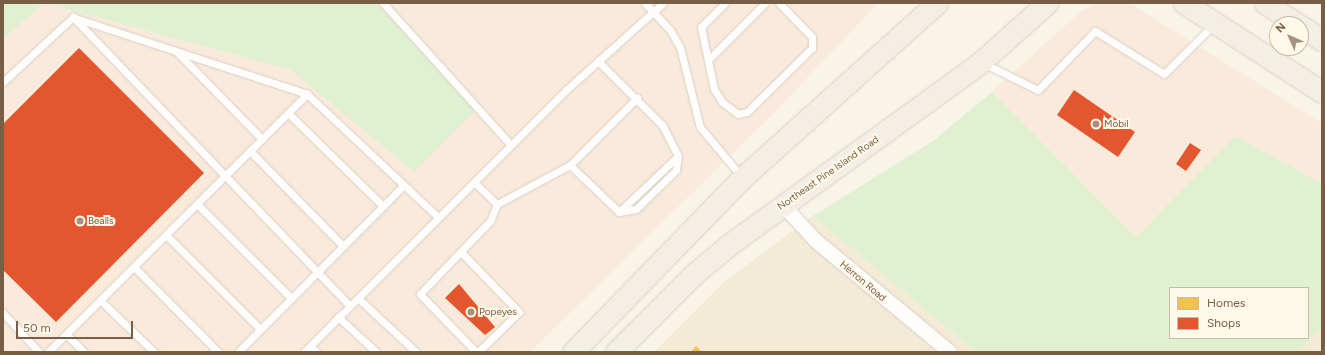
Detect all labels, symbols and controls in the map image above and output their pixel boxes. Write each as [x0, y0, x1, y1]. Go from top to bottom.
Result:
north arrow [1269, 16, 1309, 56]
text: N [1273, 20, 1288, 35]
place label: Mobil [1104, 118, 1129, 130]
marker: Mobil [1091, 119, 1101, 129]
street label: Northeast Pine Island Road [775, 133, 881, 213]
place label: Bealls [88, 215, 114, 227]
marker: Bealls [75, 216, 85, 226]
street label: Herron Road [837, 258, 889, 304]
legend [1169, 287, 1309, 339]
text: Homes [1207, 296, 1245, 310]
place label: Popeyes [479, 306, 517, 318]
marker: Popeyes [466, 307, 476, 317]
scale bar [18, 313, 135, 339]
text: Shops [1207, 316, 1241, 330]
text: 50 m [23, 321, 51, 335]

